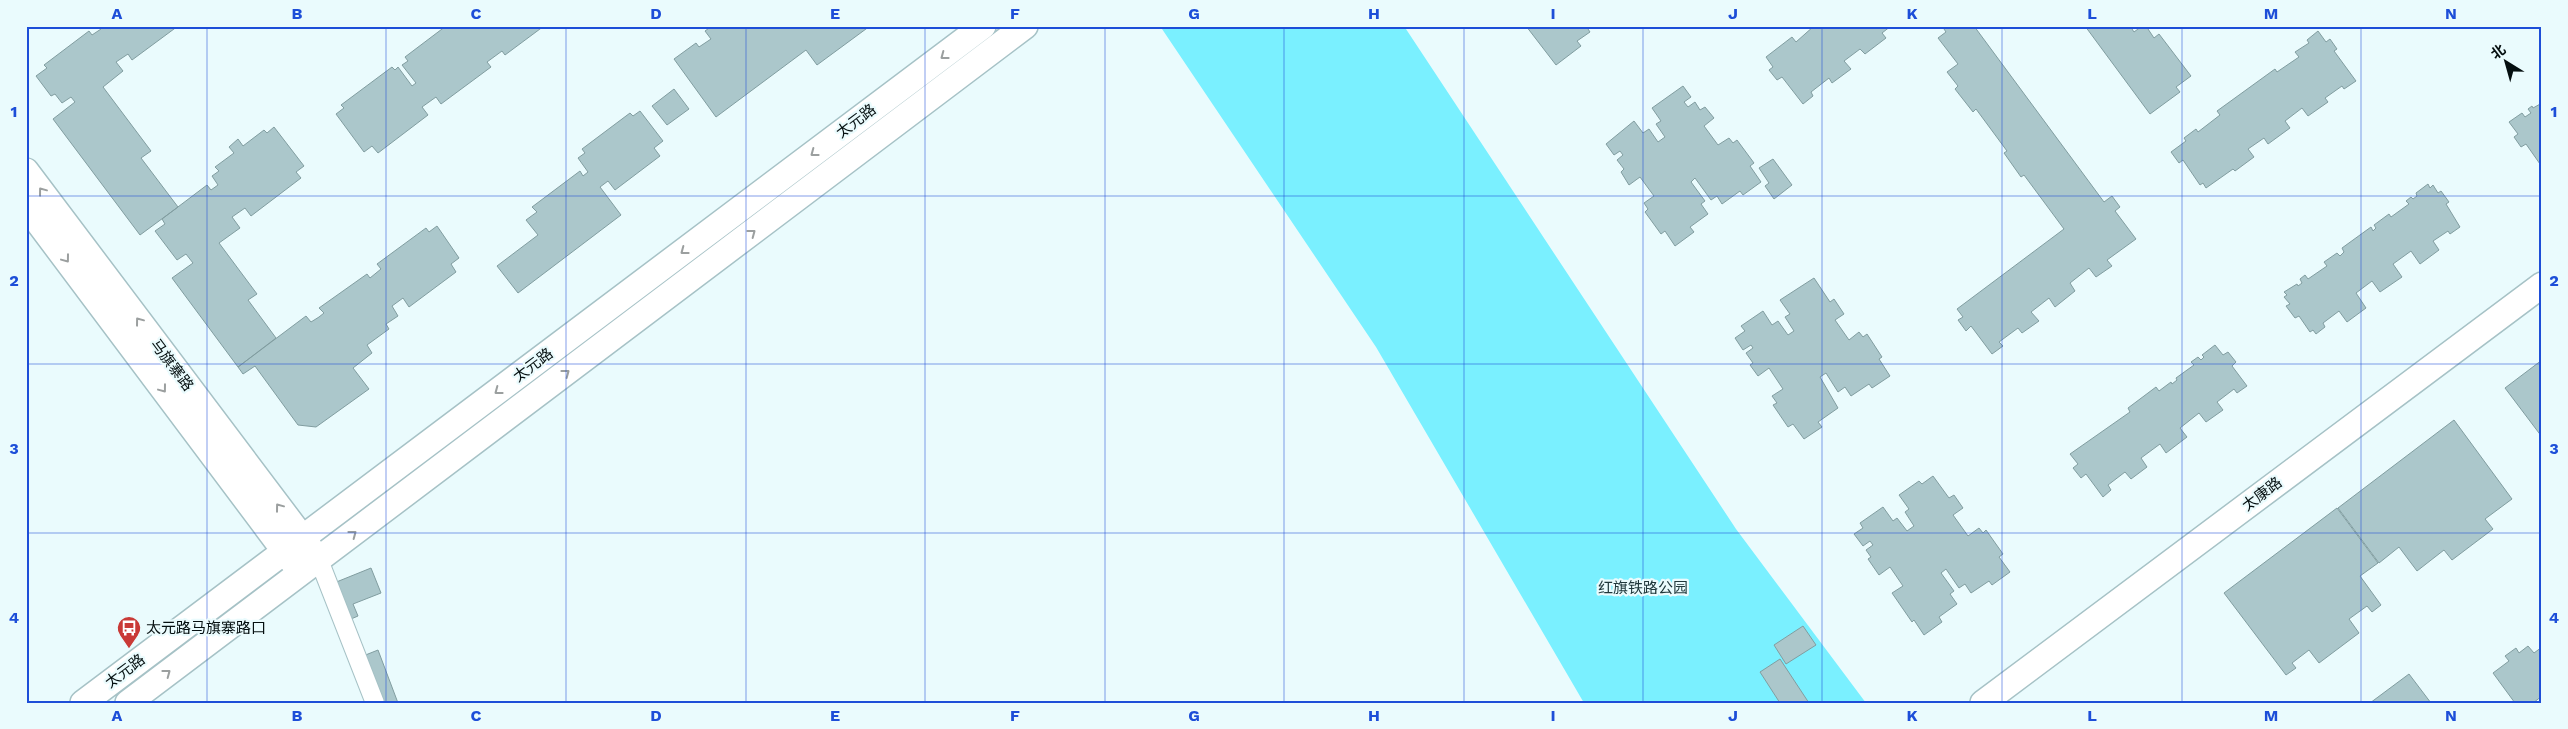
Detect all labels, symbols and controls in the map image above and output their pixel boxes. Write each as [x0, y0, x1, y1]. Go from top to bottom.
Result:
text: A [112, 4, 123, 23]
text: B [292, 4, 303, 23]
text: C [471, 4, 482, 23]
text: D [650, 4, 662, 23]
text: E [830, 4, 840, 23]
text: F [1010, 4, 1020, 23]
text: G [1188, 4, 1200, 23]
text: H [1368, 4, 1380, 23]
text: I [1550, 4, 1556, 23]
text: J [1728, 4, 1738, 23]
text: K [1906, 4, 1918, 23]
text: L [2087, 4, 2097, 23]
text: M [2264, 4, 2278, 23]
text: N [2445, 4, 2457, 23]
north arrow [2480, 38, 2530, 88]
text: 北 [2488, 41, 2509, 62]
one-way arrow [941, 50, 950, 58]
street label: 太元路 [833, 100, 879, 142]
text: 1 [11, 102, 17, 121]
text: 1 [2551, 102, 2557, 121]
one-way arrow [811, 148, 820, 156]
one-way arrow [39, 188, 47, 197]
one-way arrow [746, 230, 755, 238]
one-way arrow [680, 245, 690, 254]
one-way arrow [60, 253, 69, 263]
text: 2 [9, 271, 19, 290]
text: 2 [2549, 271, 2559, 290]
one-way arrow [136, 317, 145, 327]
street label: 马旗寨路 [147, 336, 197, 394]
street label: 太元路 [510, 344, 556, 386]
one-way arrow [560, 370, 570, 379]
one-way arrow [158, 383, 166, 392]
one-way arrow [494, 385, 504, 394]
text: 3 [9, 439, 19, 458]
text: 3 [2549, 439, 2559, 458]
street label: 太康路 [2239, 473, 2285, 515]
one-way arrow [276, 503, 285, 513]
one-way arrow [347, 531, 357, 540]
park label: 红旗铁路公园 [1598, 579, 1688, 597]
text: 4 [9, 608, 19, 627]
text: 4 [2549, 608, 2559, 627]
bus stop icon: 太元路马旗寨路口 [116, 615, 142, 649]
place label: 太元路马旗寨路口 [146, 619, 266, 637]
street label: 太元路 [102, 650, 148, 692]
one-way arrow [161, 671, 170, 679]
text: A [112, 706, 123, 725]
text: B [292, 706, 303, 725]
text: C [471, 706, 482, 725]
text: D [650, 706, 662, 725]
text: E [830, 706, 840, 725]
text: F [1010, 706, 1020, 725]
text: G [1188, 706, 1200, 725]
text: H [1368, 706, 1380, 725]
text: I [1550, 706, 1556, 725]
text: J [1728, 706, 1738, 725]
text: K [1906, 706, 1918, 725]
text: L [2087, 706, 2097, 725]
text: M [2264, 706, 2278, 725]
text: N [2445, 706, 2457, 725]

